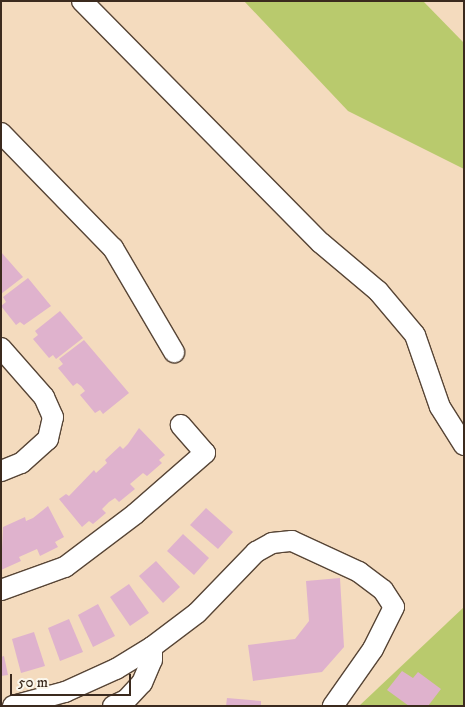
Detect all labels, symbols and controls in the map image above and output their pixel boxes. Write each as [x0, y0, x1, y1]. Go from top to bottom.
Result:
scale bar [12, 664, 134, 696]
text: 50 m [18, 673, 48, 692]

